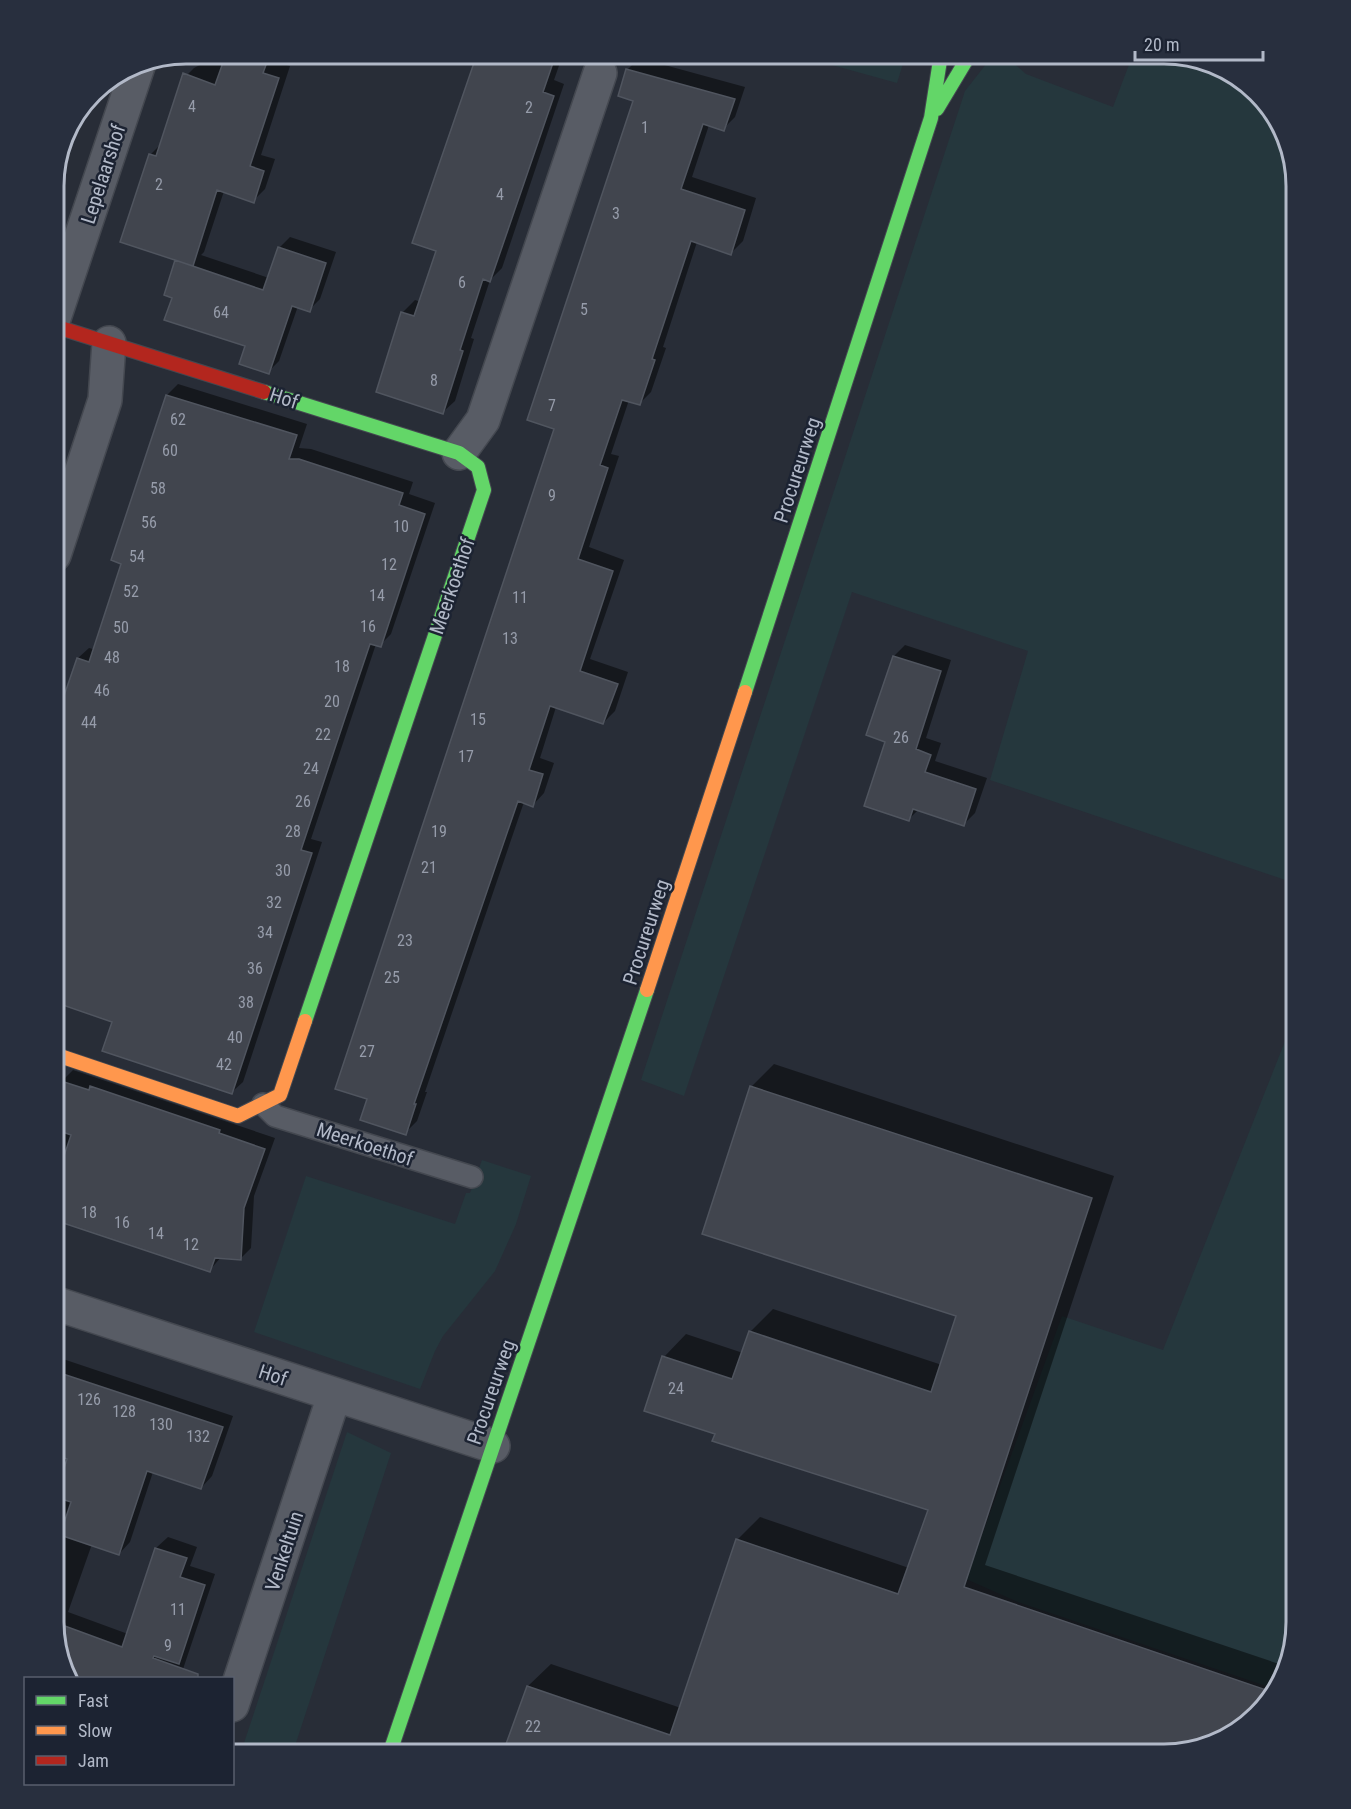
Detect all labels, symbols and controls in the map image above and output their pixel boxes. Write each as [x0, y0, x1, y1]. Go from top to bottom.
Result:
scale bar [1135, 24, 1262, 62]
text: 20 m [1144, 34, 1179, 55]
house number: 4 [188, 97, 196, 116]
house number: 2 [525, 98, 533, 117]
house number: 1 [641, 118, 649, 137]
street label: Lepelaarshof [76, 121, 131, 227]
house number: 2 [155, 175, 163, 194]
house number: 4 [496, 185, 504, 204]
house number: 3 [612, 204, 620, 223]
house number: 6 [458, 273, 466, 292]
house number: 5 [580, 300, 588, 319]
house number: 64 [213, 303, 229, 322]
house number: 8 [430, 371, 438, 390]
street label: Hof [267, 382, 302, 414]
house number: 7 [548, 396, 556, 415]
house number: 62 [170, 410, 186, 429]
street label: Procureurweg [769, 414, 825, 526]
house number: 60 [162, 441, 178, 460]
house number: 58 [150, 479, 166, 498]
house number: 9 [548, 486, 556, 505]
house number: 56 [141, 513, 157, 532]
house number: 10 [393, 517, 409, 536]
street label: Meerkoethof [424, 534, 480, 637]
house number: 54 [129, 547, 145, 566]
house number: 12 [381, 555, 397, 574]
house number: 52 [123, 582, 139, 601]
house number: 14 [369, 586, 385, 605]
house number: 11 [512, 588, 528, 607]
house number: 16 [360, 617, 376, 636]
house number: 50 [113, 618, 129, 637]
house number: 13 [502, 629, 518, 648]
house number: 48 [104, 648, 120, 667]
house number: 18 [334, 657, 350, 676]
house number: 46 [94, 681, 110, 700]
house number: 20 [324, 692, 340, 711]
house number: 15 [470, 710, 486, 729]
house number: 44 [81, 713, 97, 732]
house number: 22 [315, 725, 331, 744]
house number: 26 [893, 728, 909, 747]
house number: 17 [458, 747, 474, 766]
house number: 24 [303, 759, 319, 778]
house number: 26 [295, 792, 311, 811]
house number: 28 [285, 822, 301, 841]
house number: 19 [431, 822, 447, 841]
house number: 21 [421, 858, 437, 877]
house number: 30 [275, 861, 291, 880]
street label: Procureurweg [618, 876, 674, 988]
house number: 32 [266, 893, 282, 912]
house number: 34 [257, 923, 273, 942]
house number: 23 [397, 931, 413, 950]
house number: 36 [247, 959, 263, 978]
house number: 25 [384, 968, 400, 987]
house number: 38 [238, 993, 254, 1012]
house number: 40 [227, 1028, 243, 1047]
house number: 27 [359, 1042, 375, 1061]
house number: 42 [216, 1055, 232, 1074]
street label: Meerkoethof [314, 1117, 417, 1171]
house number: 18 [81, 1203, 97, 1222]
house number: 16 [114, 1213, 130, 1232]
house number: 14 [148, 1224, 164, 1243]
house number: 12 [183, 1235, 199, 1254]
street label: Procureurweg [462, 1336, 520, 1448]
street label: Hof [256, 1359, 291, 1391]
house number: 24 [668, 1379, 684, 1398]
house number: 126 [77, 1390, 101, 1409]
house number: 128 [112, 1402, 136, 1421]
house number: 130 [149, 1415, 173, 1434]
house number: 132 [186, 1427, 210, 1446]
street label: Venkeltuin [260, 1508, 308, 1594]
house number: 11 [170, 1600, 186, 1619]
house number: 9 [164, 1636, 172, 1655]
legend [24, 1677, 234, 1785]
text: Fast [78, 1690, 109, 1711]
house number: 22 [525, 1717, 541, 1736]
text: Slow [78, 1720, 113, 1741]
text: Jam [78, 1750, 109, 1771]

